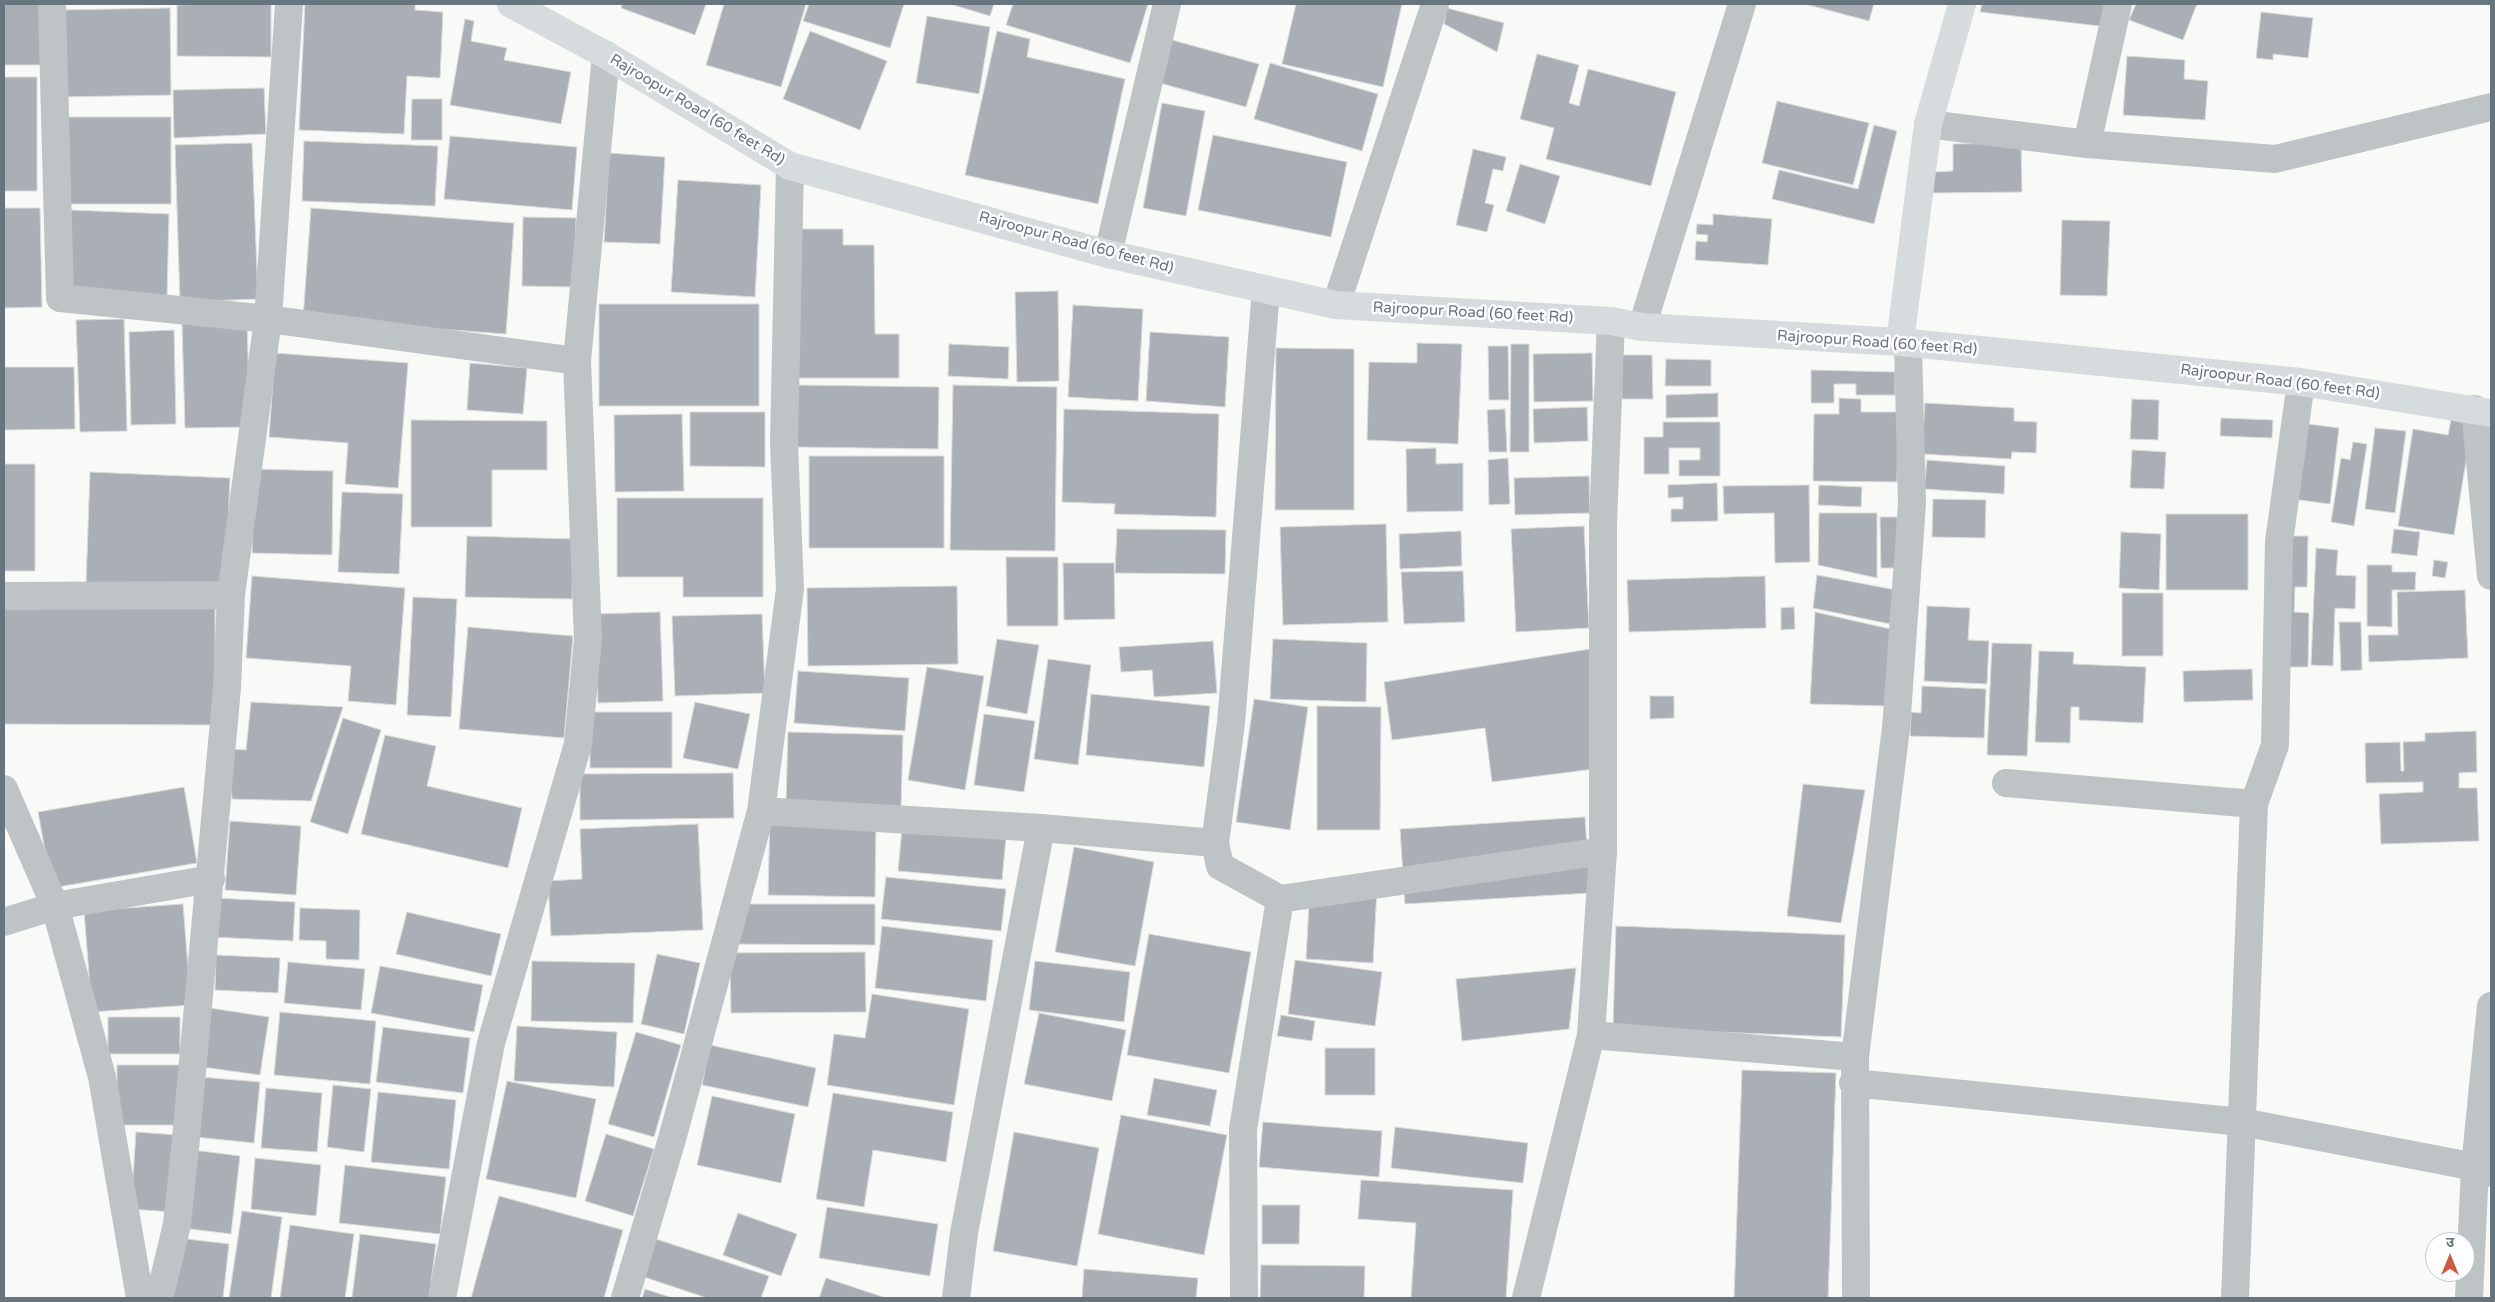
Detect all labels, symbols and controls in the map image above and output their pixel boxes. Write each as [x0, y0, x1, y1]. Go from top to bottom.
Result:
street label: Rajroopur Road (60 feet Rd) [606, 51, 788, 169]
street label: Rajroopur Road (60 feet Rd) [977, 208, 1175, 278]
street label: Rajroopur Road (60 feet Rd) [1372, 299, 1574, 327]
street label: Rajroopur Road (60 feet Rd) [1776, 327, 1978, 359]
street label: Rajroopur Road (60 feet Rd) [2179, 361, 2381, 403]
north arrow [2425, 1232, 2475, 1282]
text: उ [2446, 1234, 2454, 1251]

